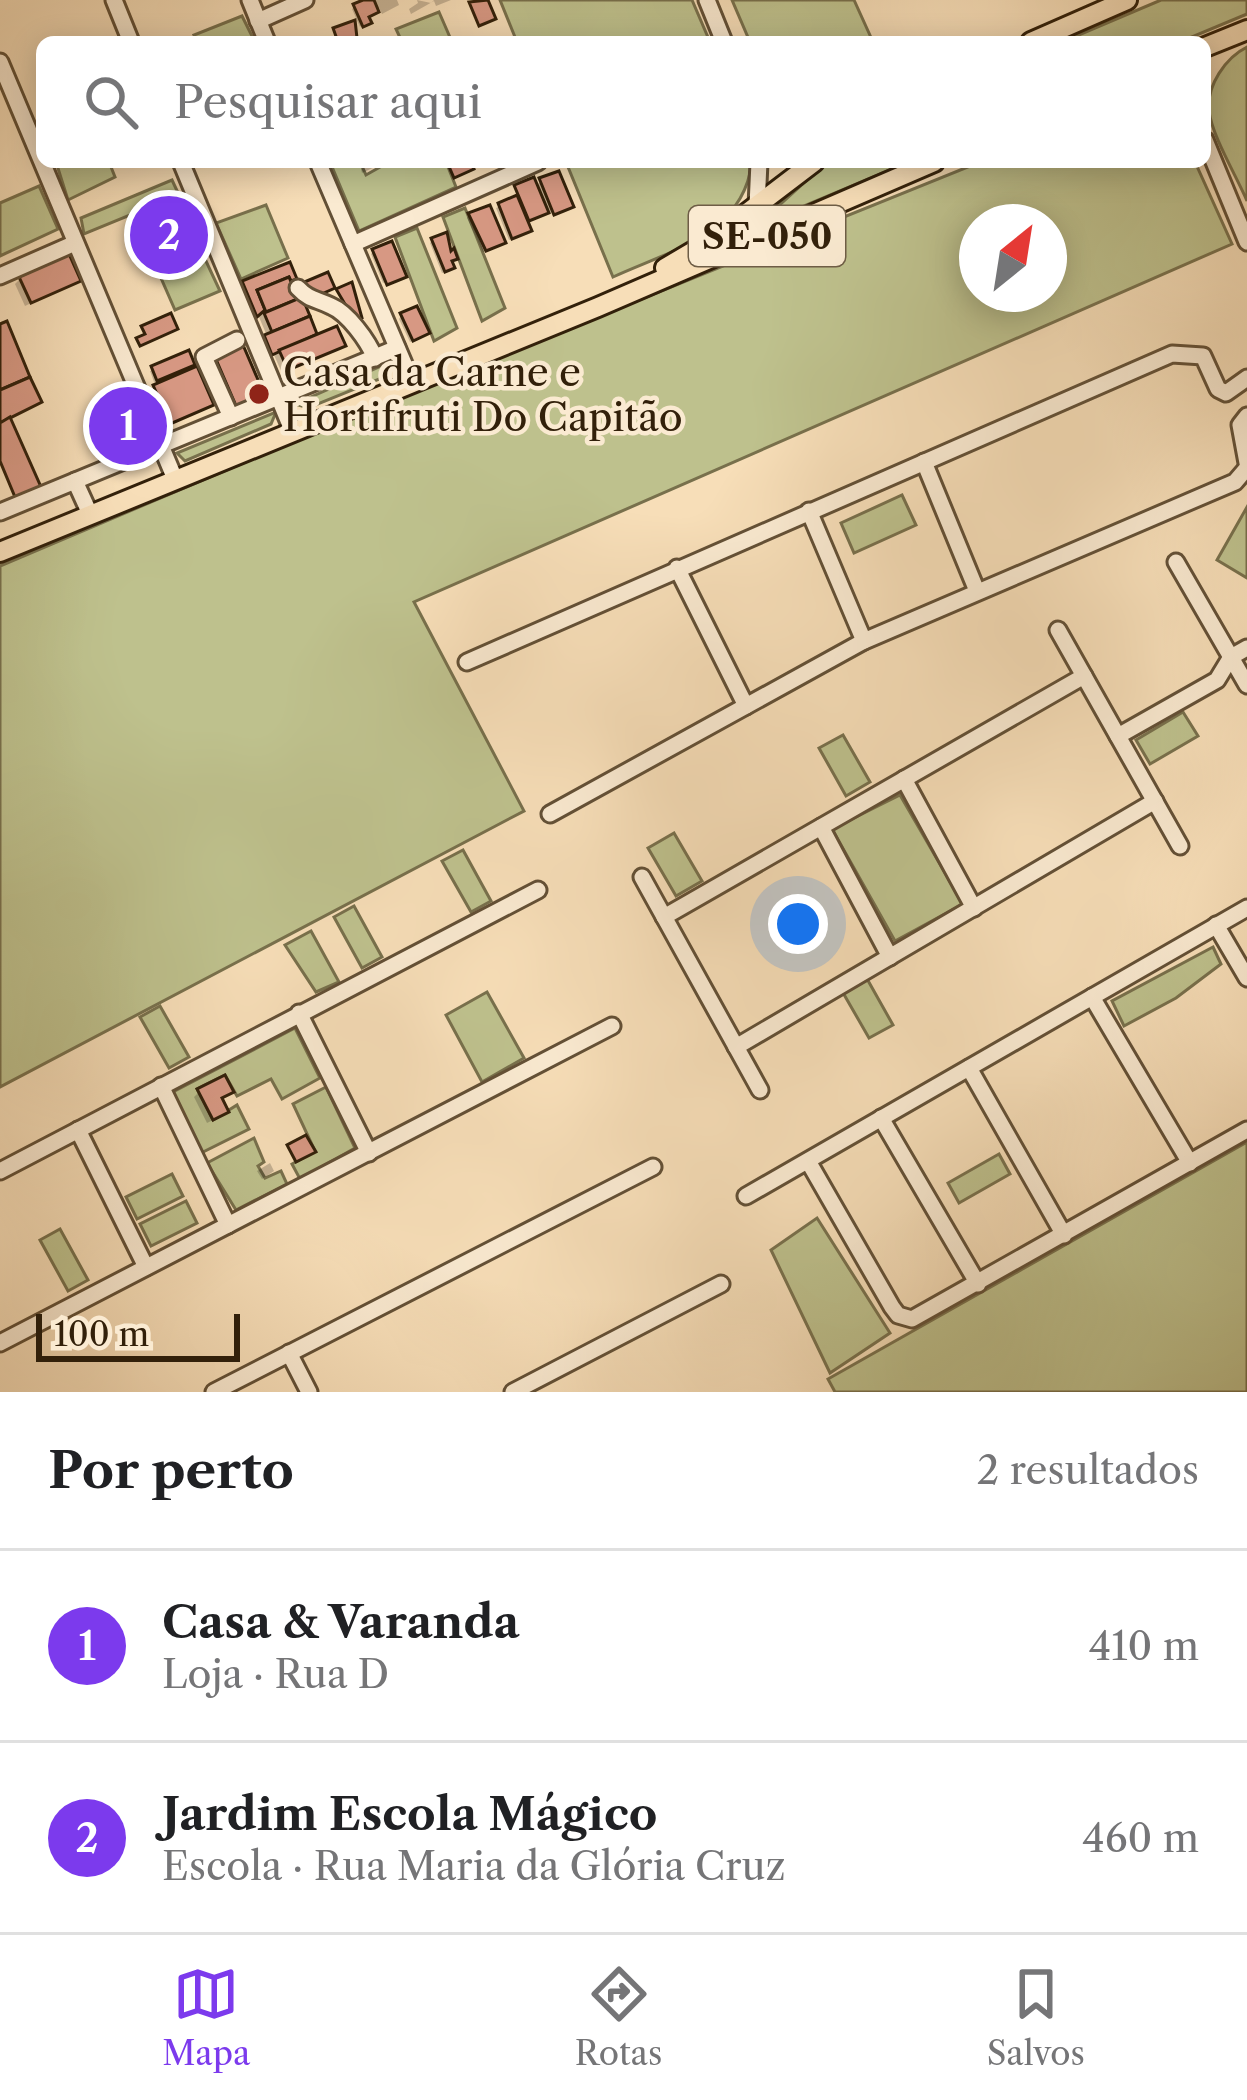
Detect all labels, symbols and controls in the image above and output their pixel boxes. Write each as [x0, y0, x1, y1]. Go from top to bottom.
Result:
search box [36, 36, 1211, 168]
icon: search [78, 69, 144, 135]
text: Pesquisar aqui [174, 74, 482, 130]
pin: 2 [130, 190, 208, 280]
north arrow [959, 204, 1067, 312]
road number: SE-050 [689, 206, 845, 266]
place label: Casa da Carne e Hortifruti Do Capitão [283, 348, 683, 441]
pin: 1 [89, 381, 167, 471]
marker: Casa da Carne e Hortifruti Do Capitão [246, 381, 272, 407]
your location [768, 894, 828, 954]
scale bar [36, 1308, 240, 1361]
text: 100 m [54, 1314, 149, 1355]
text: Por perto [48, 1439, 294, 1501]
text: 2 resultados [977, 1446, 1199, 1494]
text: Casa & Varanda [162, 1594, 519, 1650]
text: 1 [78, 1622, 96, 1670]
text: 410 m [1089, 1622, 1199, 1670]
text: Loja · Rua D [162, 1650, 389, 1698]
text: Jardim Escola Mágico [162, 1786, 657, 1842]
text: 2 [75, 1814, 99, 1862]
text: 460 m [1082, 1814, 1199, 1862]
text: Escola · Rua Maria da Glória Cruz [162, 1842, 786, 1890]
tab: Mapa [162, 1961, 250, 2074]
tab: Rotas [575, 1961, 662, 2074]
tab: Salvos [987, 1961, 1085, 2074]

